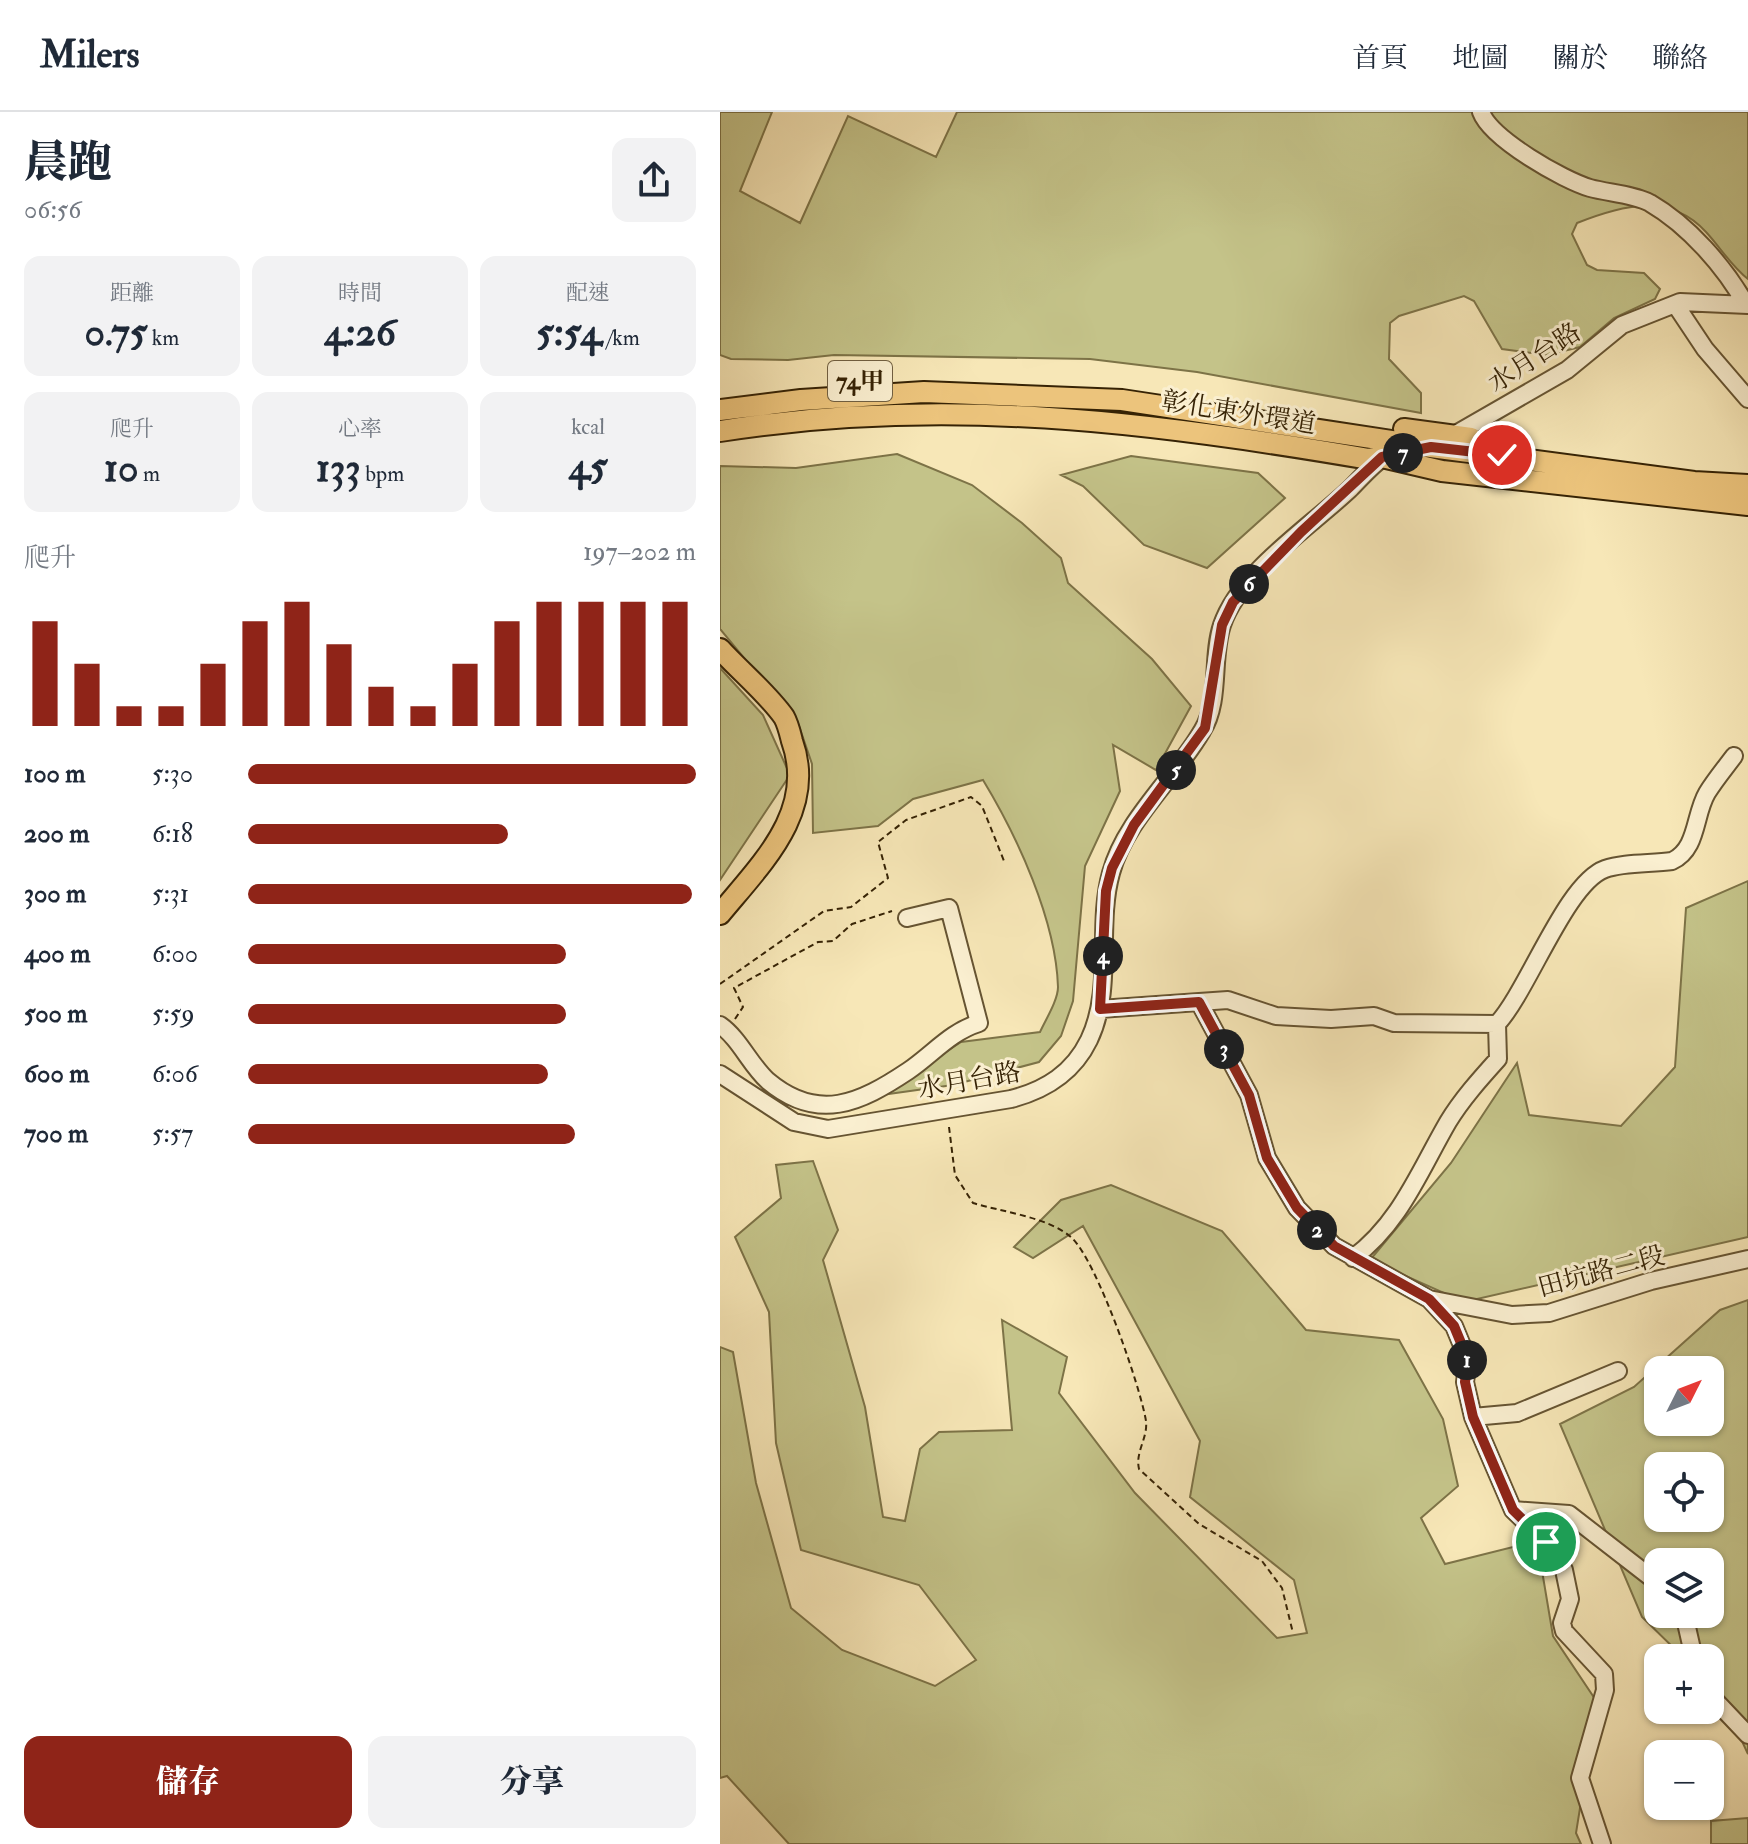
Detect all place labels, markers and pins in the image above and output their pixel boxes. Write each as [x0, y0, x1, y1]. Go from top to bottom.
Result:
pin [1468, 421, 1536, 489]
pin: 7 [1383, 433, 1423, 473]
pin: 6 [1229, 564, 1269, 604]
pin: 5 [1156, 750, 1196, 790]
pin: 4 [1083, 936, 1123, 976]
pin: 3 [1204, 1029, 1244, 1069]
pin: 2 [1297, 1210, 1337, 1250]
pin: 1 [1447, 1340, 1487, 1380]
pin [1512, 1508, 1580, 1576]

